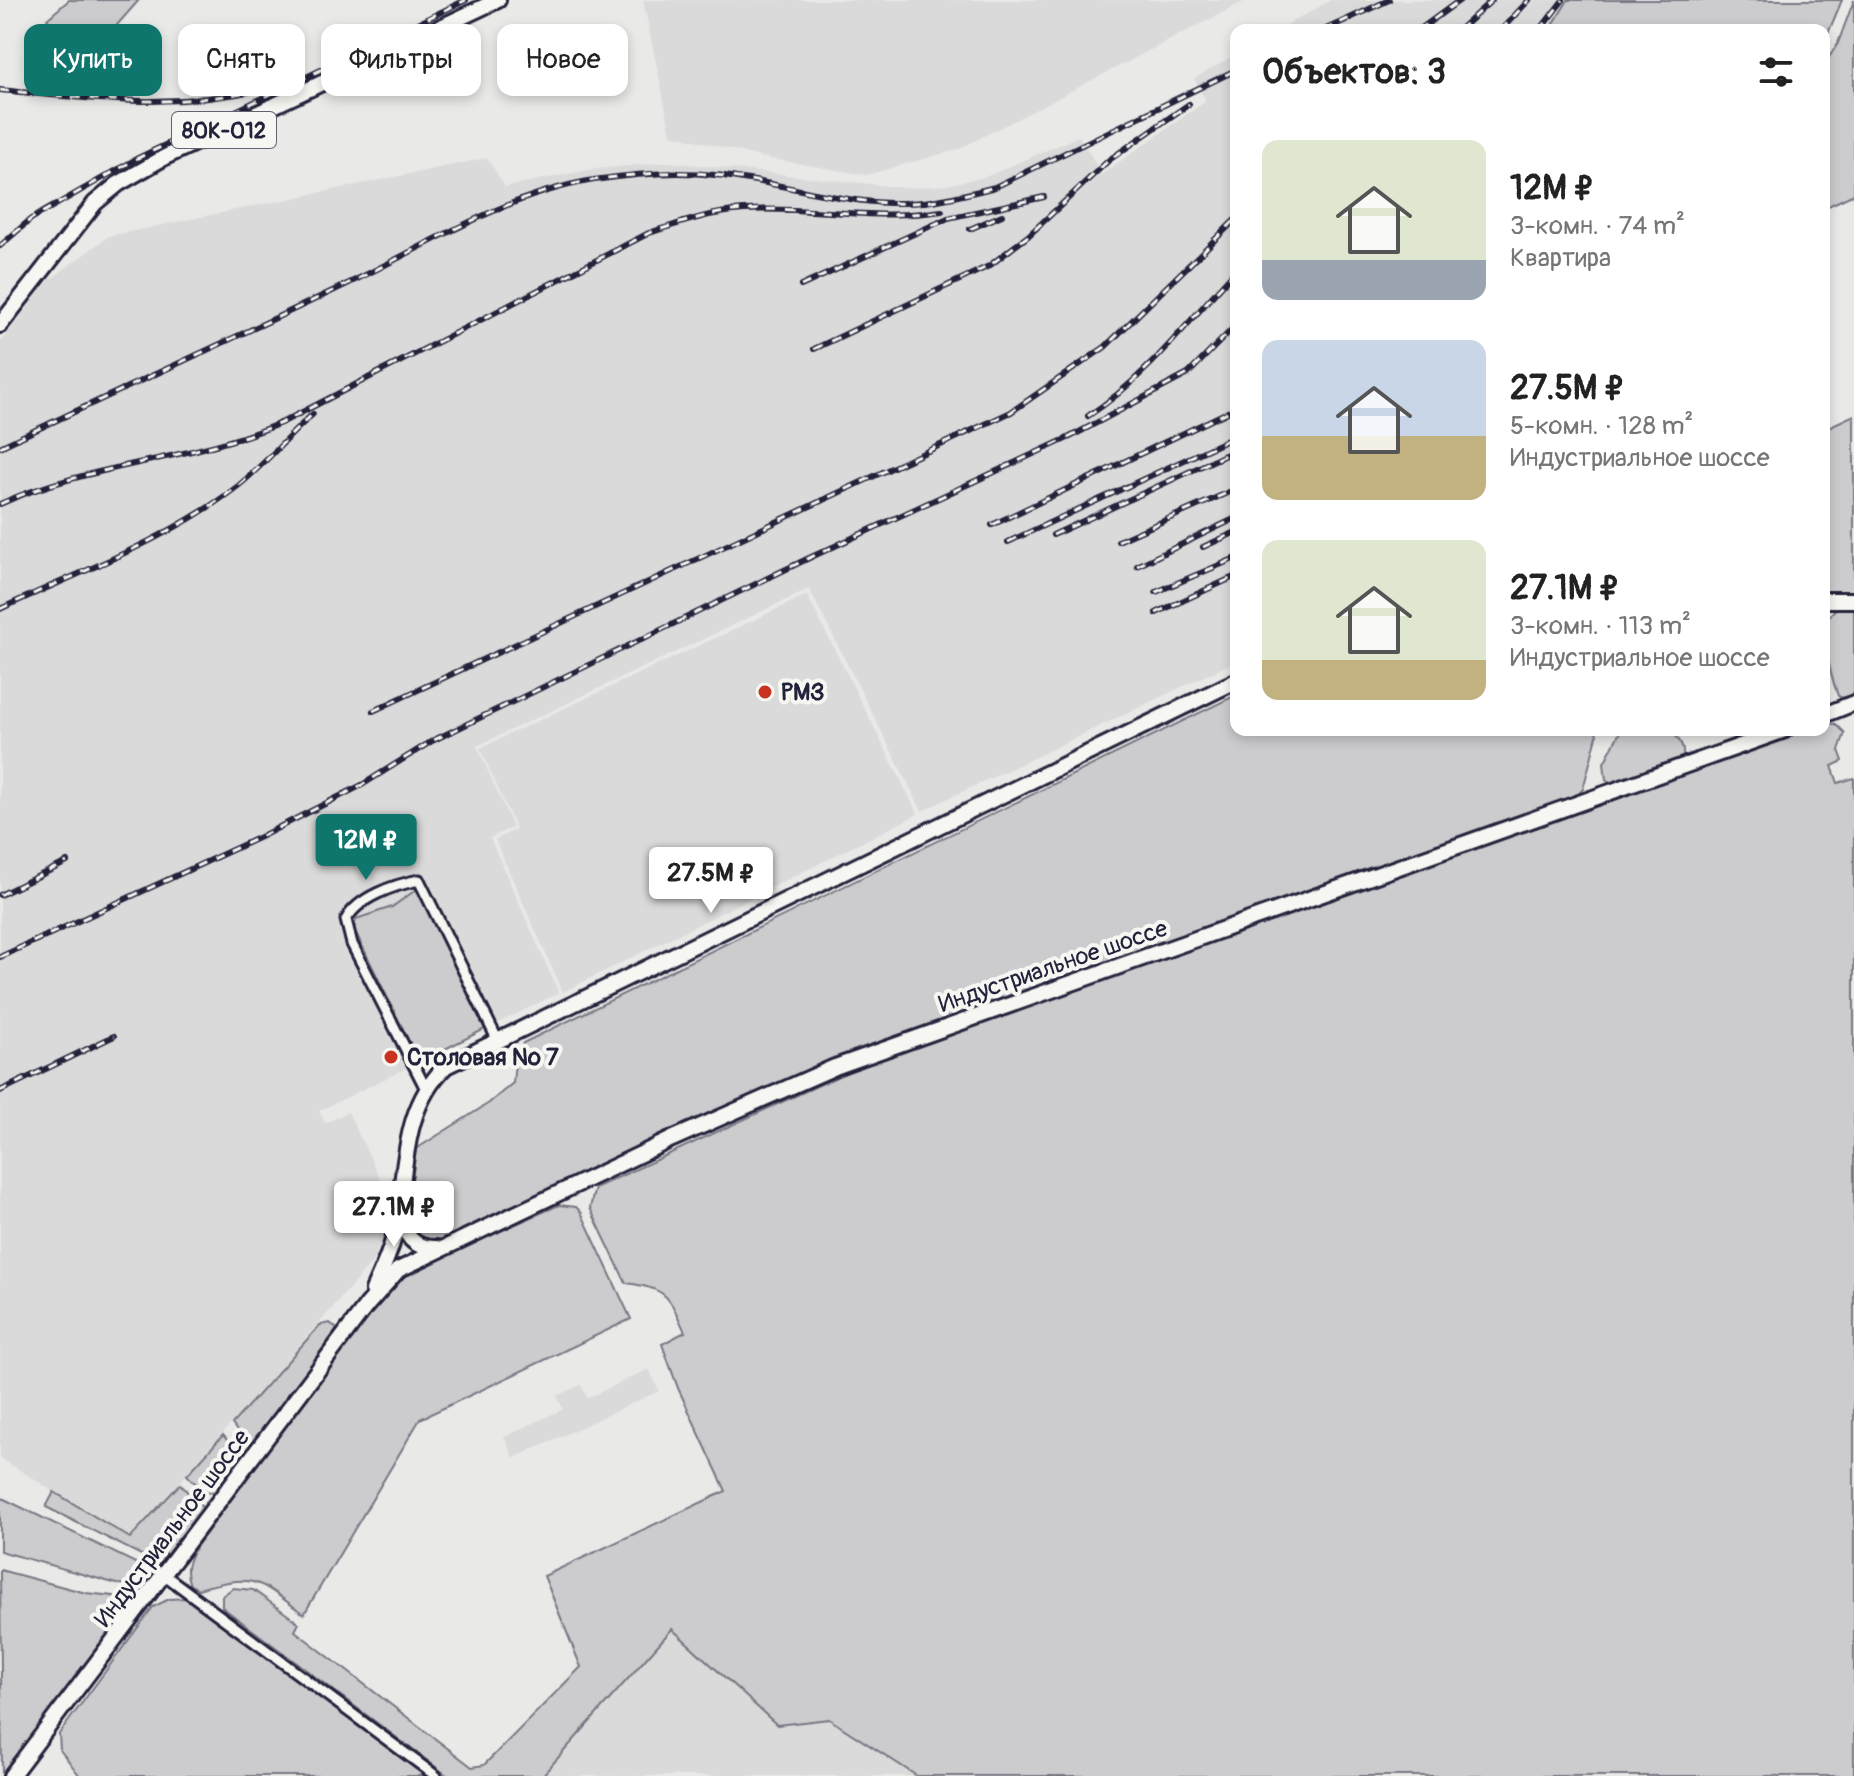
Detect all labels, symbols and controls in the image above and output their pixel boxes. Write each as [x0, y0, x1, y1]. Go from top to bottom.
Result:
chip: Купить [24, 24, 162, 96]
chip: Снять [178, 24, 305, 96]
chip: Фильтры [321, 24, 481, 96]
chip: Новое [497, 24, 628, 96]
icon: filters [1754, 50, 1798, 94]
text: Объектов: 3 [1262, 51, 1446, 94]
road number: 80К-012 [172, 112, 276, 148]
text: 12M ₽ [1510, 167, 1595, 210]
icon: home [1326, 172, 1422, 268]
text: 3-комн. · 74 m² [1510, 210, 1685, 242]
text: Квартира [1510, 242, 1611, 274]
text: 27.5M ₽ [1510, 367, 1625, 410]
icon: home [1326, 372, 1422, 468]
text: 5-комн. · 128 m² [1510, 410, 1693, 442]
text: Индустриальное шоссе [1510, 442, 1770, 474]
text: 27.1M ₽ [1510, 567, 1620, 610]
icon: home [1326, 572, 1422, 668]
text: 3-комн. · 113 m² [1510, 610, 1691, 642]
text: Индустриальное шоссе [1510, 642, 1770, 674]
place label: РМЗ [781, 678, 825, 707]
marker: РМЗ [756, 683, 774, 701]
pin: 12M ₽ [310, 814, 422, 882]
text: 12M ₽ [334, 824, 398, 856]
pin: 27.5M ₽ [637, 847, 785, 915]
text: 27.5M ₽ [667, 857, 755, 889]
street label: Индустриальное шоссе [935, 914, 1171, 1019]
place label: Столовая № 7 [407, 1043, 559, 1072]
marker: Столовая № 7 [382, 1048, 400, 1066]
pin: 27.1M ₽ [320, 1181, 468, 1249]
text: 27.1M ₽ [352, 1191, 436, 1223]
street label: Индустриальное шоссе [89, 1424, 256, 1633]

